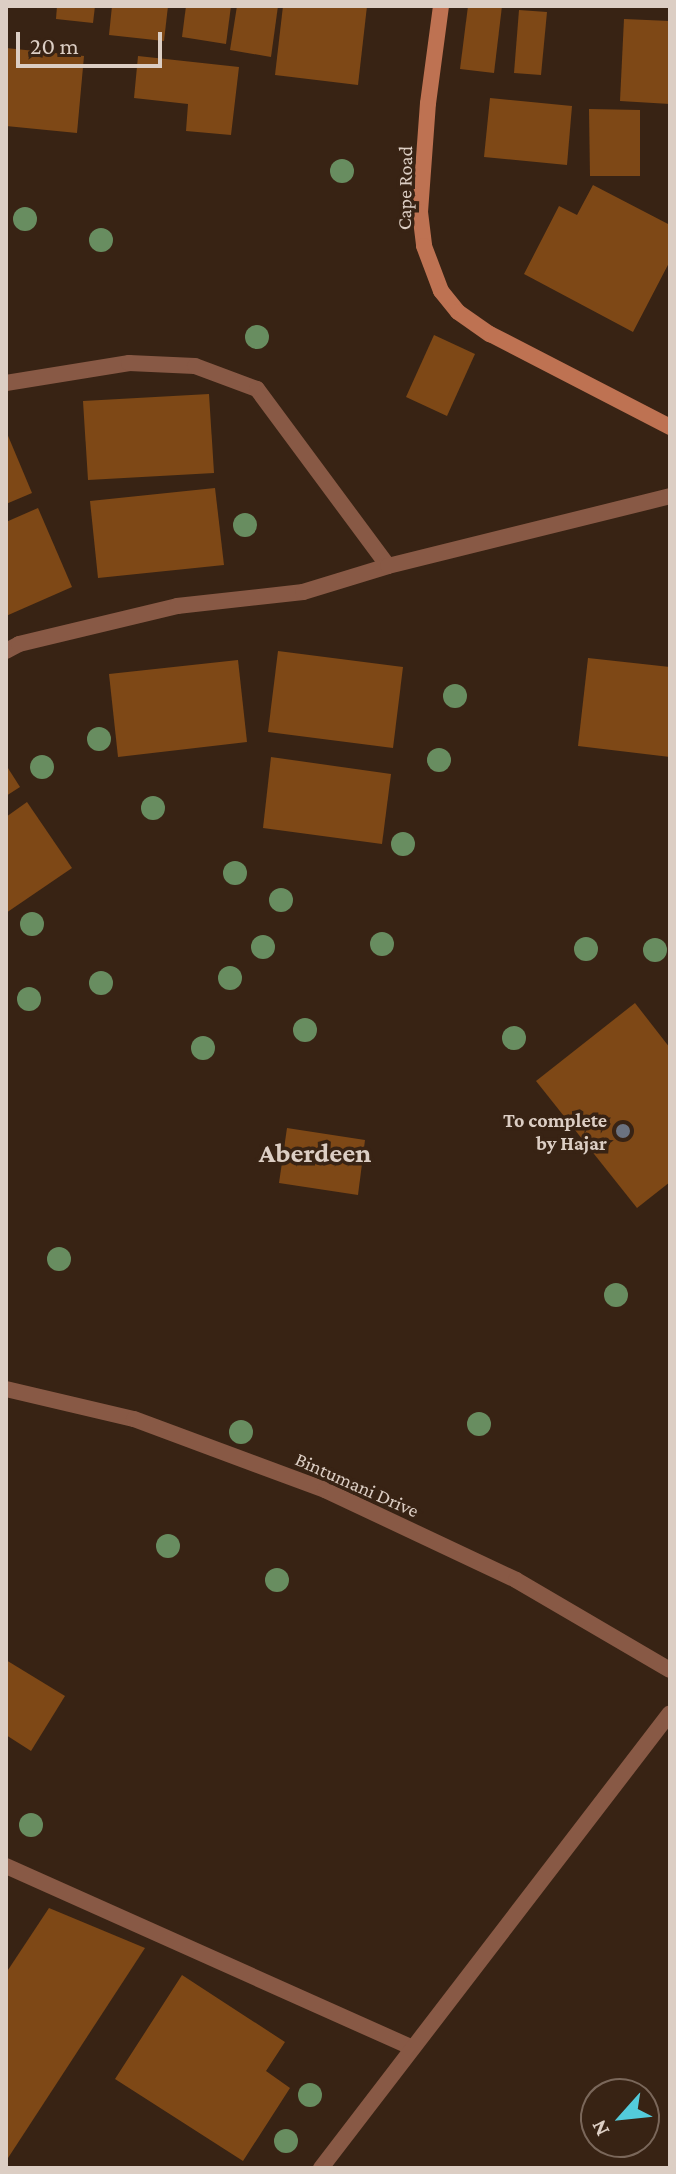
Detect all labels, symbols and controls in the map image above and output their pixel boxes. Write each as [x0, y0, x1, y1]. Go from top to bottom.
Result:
scale bar [20, 16, 166, 66]
text: 20 m [30, 32, 79, 59]
street label: Cape Road [392, 146, 418, 230]
place label: To complete by Hajar [503, 1108, 607, 1155]
marker: To complete by Hajar [614, 1122, 632, 1140]
district label: Aberdeen [259, 1136, 371, 1170]
street label: Bintumani Drive [292, 1447, 422, 1523]
north arrow [580, 2078, 660, 2158]
text: N [585, 2116, 614, 2141]

